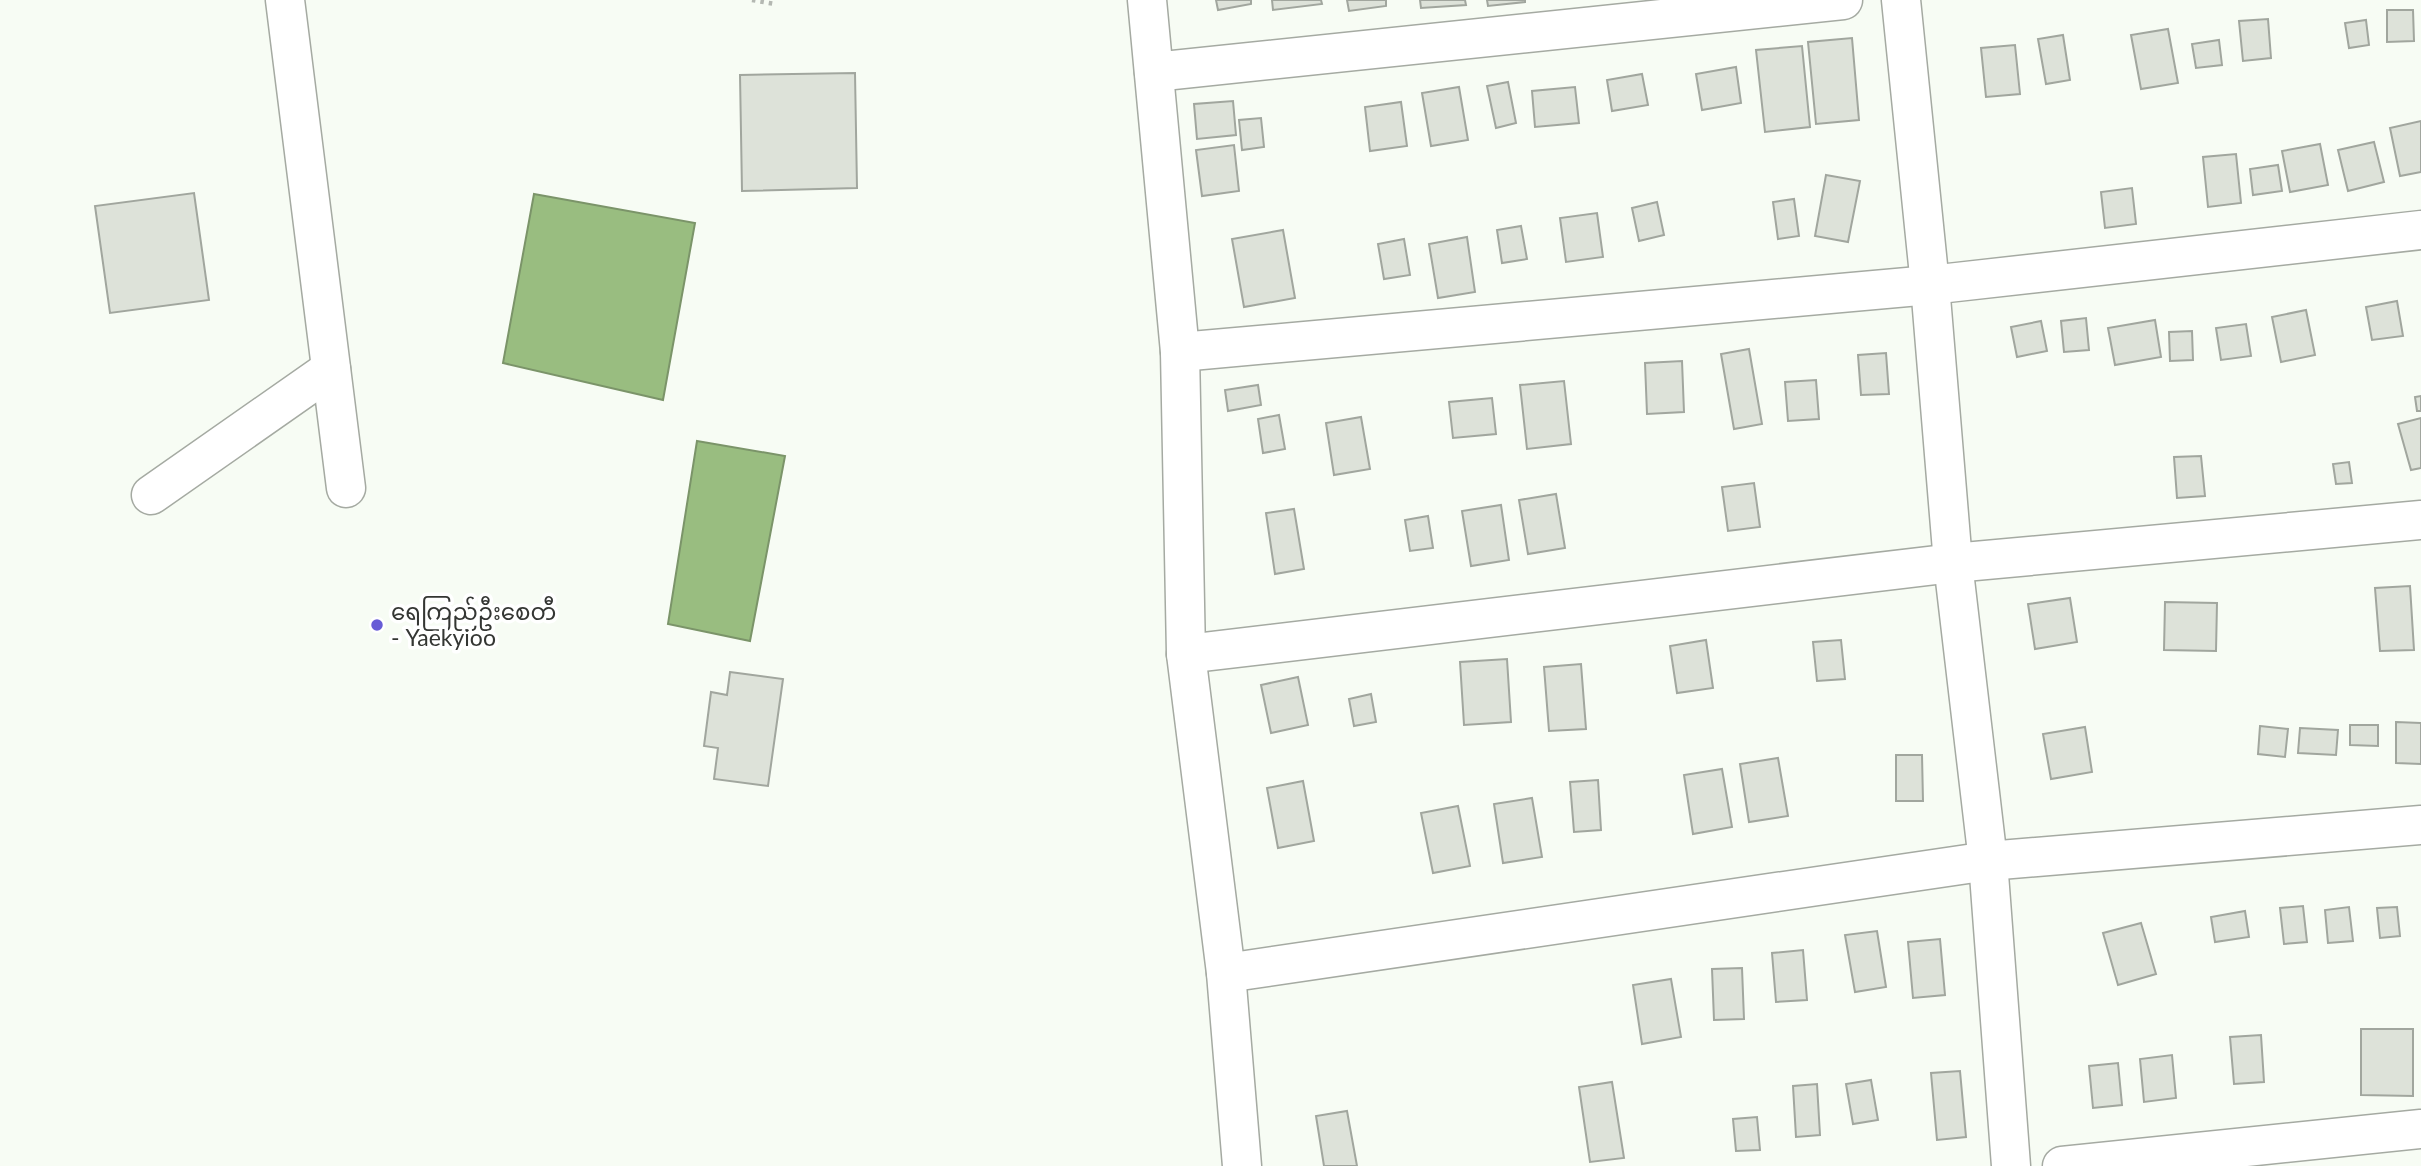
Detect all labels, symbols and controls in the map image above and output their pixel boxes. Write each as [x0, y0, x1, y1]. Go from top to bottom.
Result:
place label: ရေကြည်ဦးစေတီ - Yaekyioo [391, 596, 556, 651]
marker: ရေကြည်ဦးစေတီ - Yaekyioo [369, 617, 385, 633]

